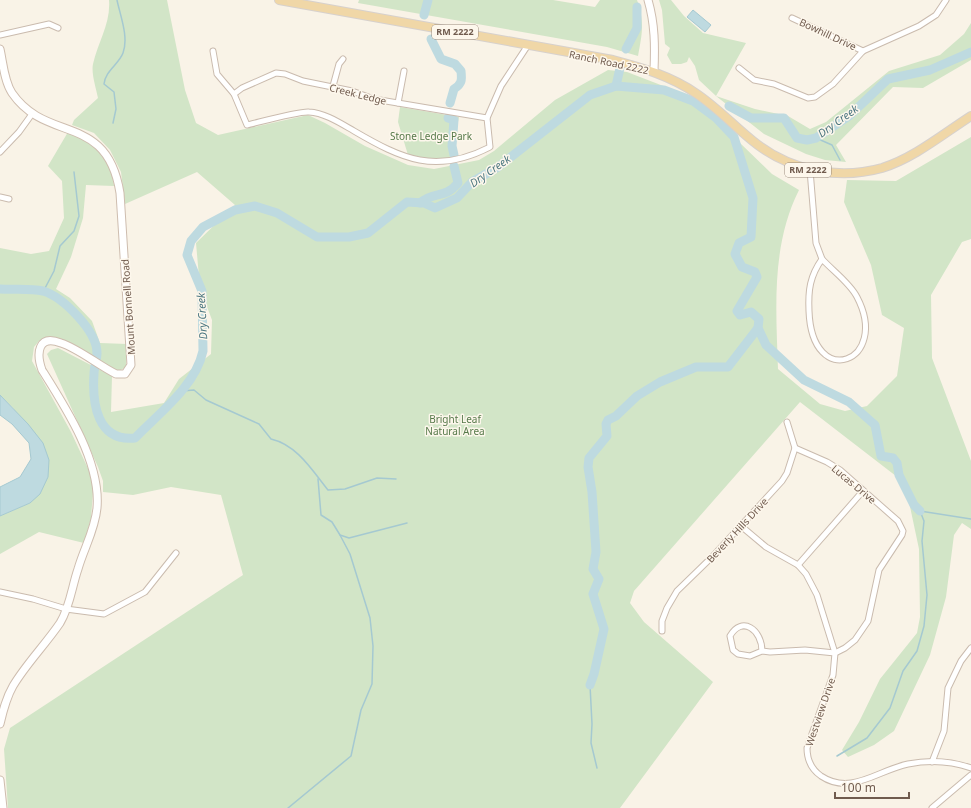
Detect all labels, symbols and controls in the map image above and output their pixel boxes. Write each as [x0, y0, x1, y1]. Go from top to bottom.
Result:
street label: Bowhill Drive [797, 15, 859, 53]
road number: RM 2222 [432, 25, 478, 39]
street label: Ranch Road 2222 [568, 47, 650, 77]
street label: Creek Ledge [328, 80, 388, 108]
water label: Dry Creek [814, 100, 861, 140]
park label: Stone Ledge Park [390, 129, 473, 143]
water label: Dry Creek [466, 151, 514, 190]
road number: RM 2222 [785, 163, 831, 177]
street label: Mount Bonnell Road [118, 259, 138, 355]
water label: Dry Creek [193, 292, 210, 340]
park label: Bright Leaf Natural Area [425, 412, 485, 438]
street label: Lucas Drive [829, 461, 879, 507]
street label: Beverly Hills Drive [703, 494, 771, 566]
street label: Westview Drive [802, 676, 838, 748]
scale bar [835, 774, 909, 800]
text: 100 m [841, 779, 876, 796]

